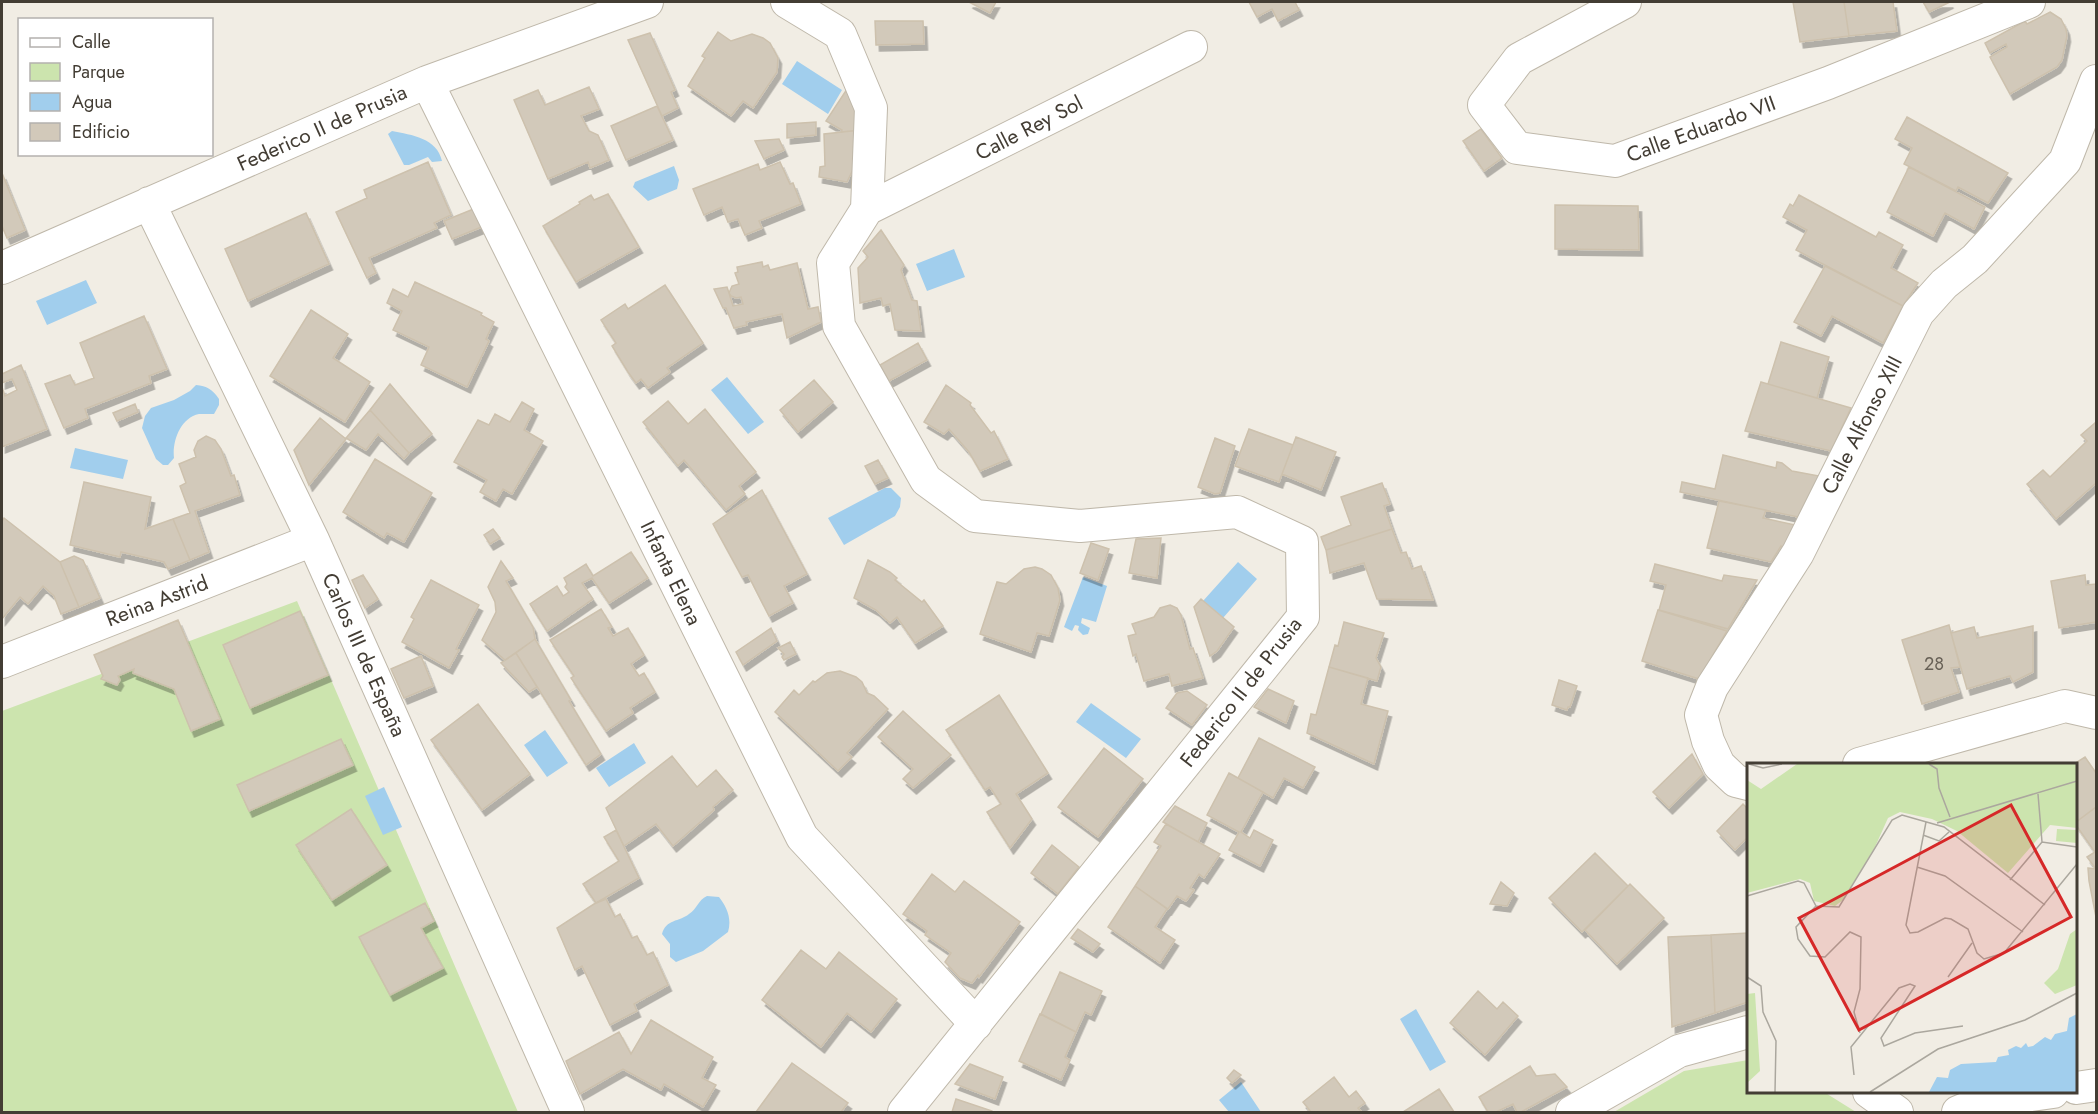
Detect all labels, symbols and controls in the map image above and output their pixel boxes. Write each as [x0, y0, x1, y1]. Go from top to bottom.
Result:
legend [18, 18, 213, 156]
text: Calle [72, 29, 111, 55]
text: Parque [72, 59, 125, 85]
street label: Federico II de Prusia [232, 77, 412, 179]
street label: Calle Rey Sol [970, 88, 1088, 168]
street label: Calle Eduardo VII [1622, 88, 1780, 170]
text: Agua [72, 89, 112, 115]
text: Edificio [72, 119, 130, 145]
street label: Calle Alfonso XIII [1814, 351, 1910, 499]
street label: Infanta Elena [633, 516, 709, 630]
street label: Reina Astrid [101, 568, 213, 634]
street label: Carlos III de España [314, 568, 414, 742]
street label: Federico II de Prusia [1173, 611, 1309, 773]
house number: 28 [1924, 651, 1944, 677]
inset map [1747, 763, 2077, 1093]

